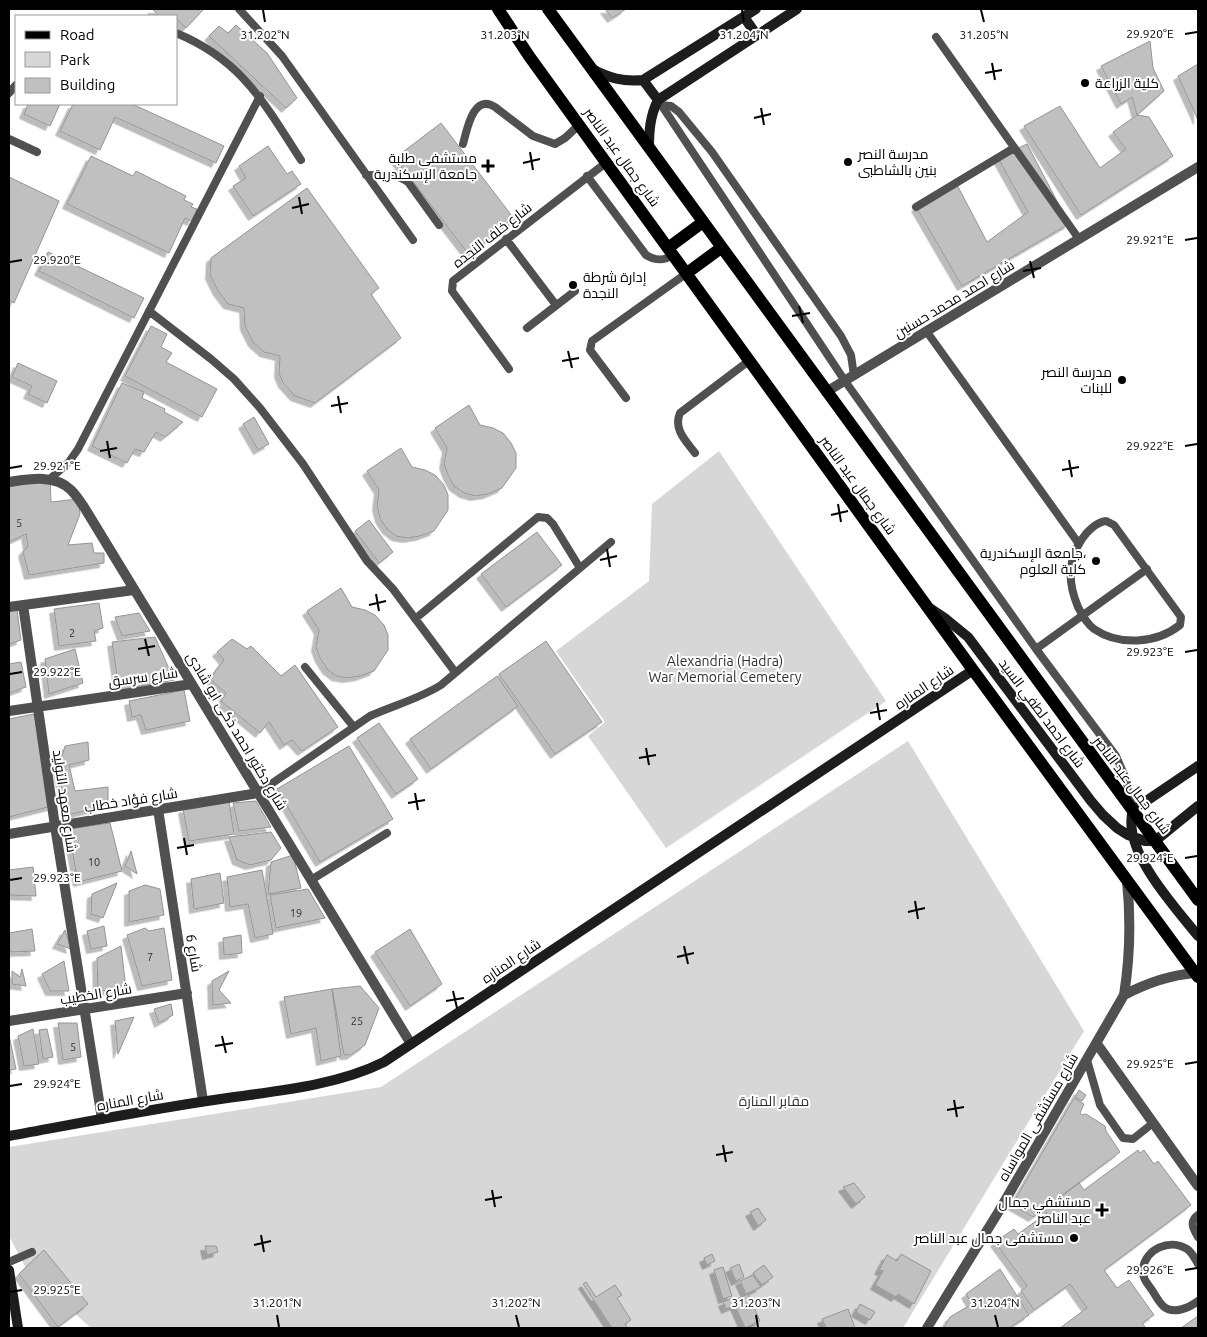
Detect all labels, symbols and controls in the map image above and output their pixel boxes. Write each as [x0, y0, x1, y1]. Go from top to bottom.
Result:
legend [15, 15, 178, 105]
text: Road [60, 26, 95, 43]
text: 29.920°E [1126, 27, 1174, 40]
text: 31.202°N [240, 28, 290, 41]
text: 31.203°N [480, 28, 530, 41]
text: 31.204°N [719, 28, 769, 41]
text: 31.205°N [959, 28, 1009, 41]
text: Park [60, 51, 90, 68]
place label: كلية الزراعة [1095, 75, 1159, 91]
text: Building [60, 76, 115, 93]
marker: كلية الزراعة [1079, 77, 1091, 89]
street label: شارع جمال عبد الناصر [579, 104, 663, 210]
place label: مدرسة النصر بنين بالشاطبى [857, 146, 937, 178]
place label: مستشفى طلبة جامعة الإسكندرية [374, 150, 477, 183]
marker: مدرسة النصر بنين بالشاطبى [842, 156, 854, 168]
marker: مستشفى طلبة جامعة الإسكندرية [481, 159, 495, 173]
street label: شارع خلف النجده [449, 199, 535, 272]
text: 29.921°E [1126, 233, 1174, 246]
text: 29.920°E [33, 253, 81, 266]
street label: شارع احمد محمد حسنين [891, 257, 1018, 342]
place label: إدارة شرطة النجدة [583, 269, 647, 301]
marker: إدارة شرطة النجدة [567, 279, 579, 291]
place label: مدرسة النصر للبنات [1041, 364, 1112, 396]
marker: مدرسة النصر للبنات [1116, 374, 1128, 386]
street label: شارع جمال عبد الناصر [815, 432, 899, 538]
text: 29.922°E [1126, 439, 1174, 452]
text: 29.921°E [33, 459, 81, 472]
house number: 5 [16, 517, 22, 529]
place label: جامعة الإسكندرية، كلية العلوم [980, 545, 1086, 579]
marker: جامعة الإسكندرية، كلية العلوم [1090, 555, 1102, 567]
house number: 2 [69, 627, 75, 639]
text: 29.923°E [1126, 645, 1174, 658]
street label: شارع دكتور احمد ذكى ابو شادى [183, 649, 291, 813]
park label: Alexandria (Hadra) War Memorial Cemetery [649, 653, 802, 685]
street label: شارع احمد لطفي السيد [993, 655, 1088, 773]
street label: شارع المناره [892, 661, 957, 713]
street label: شارع سرسق [107, 664, 179, 691]
text: 29.922°E [33, 665, 81, 678]
street label: شارع جمال عبد الناصر [1089, 732, 1174, 838]
street label: شارع معهد التوليد [49, 749, 80, 853]
street label: شارع فؤاد خطاب [83, 785, 179, 816]
text: 29.924°E [1126, 851, 1174, 864]
house number: 10 [88, 856, 100, 868]
text: 29.923°E [33, 871, 81, 884]
house number: 19 [290, 907, 302, 919]
street label: شارع 6 [182, 933, 205, 973]
street label: شارع المناره [479, 935, 544, 987]
house number: 7 [147, 951, 153, 963]
street label: شارع الخطيب [59, 980, 133, 1009]
house number: 25 [351, 1015, 363, 1027]
house number: 5 [70, 1041, 76, 1053]
street label: شارع مستشفى المواساه [995, 1050, 1082, 1184]
text: 29.925°E [1126, 1057, 1174, 1070]
text: 29.924°E [33, 1077, 81, 1090]
street label: شارع المناره [95, 1086, 165, 1115]
park label: مقابر المنارة [739, 1093, 809, 1109]
place label: مستشفي جمال عبد الناصر [999, 1194, 1091, 1226]
marker: مستشفي جمال عبد الناصر [1095, 1203, 1109, 1217]
place label: مستشفى جمال عبد الناصر [913, 1230, 1064, 1247]
marker: مستشفى جمال عبد الناصر [1068, 1232, 1080, 1244]
text: 29.926°E [1126, 1263, 1174, 1276]
text: 29.925°E [33, 1283, 81, 1296]
text: 31.201°N [252, 1296, 302, 1309]
text: 31.202°N [491, 1296, 541, 1309]
text: 31.203°N [731, 1296, 781, 1309]
text: 31.204°N [970, 1296, 1020, 1309]

